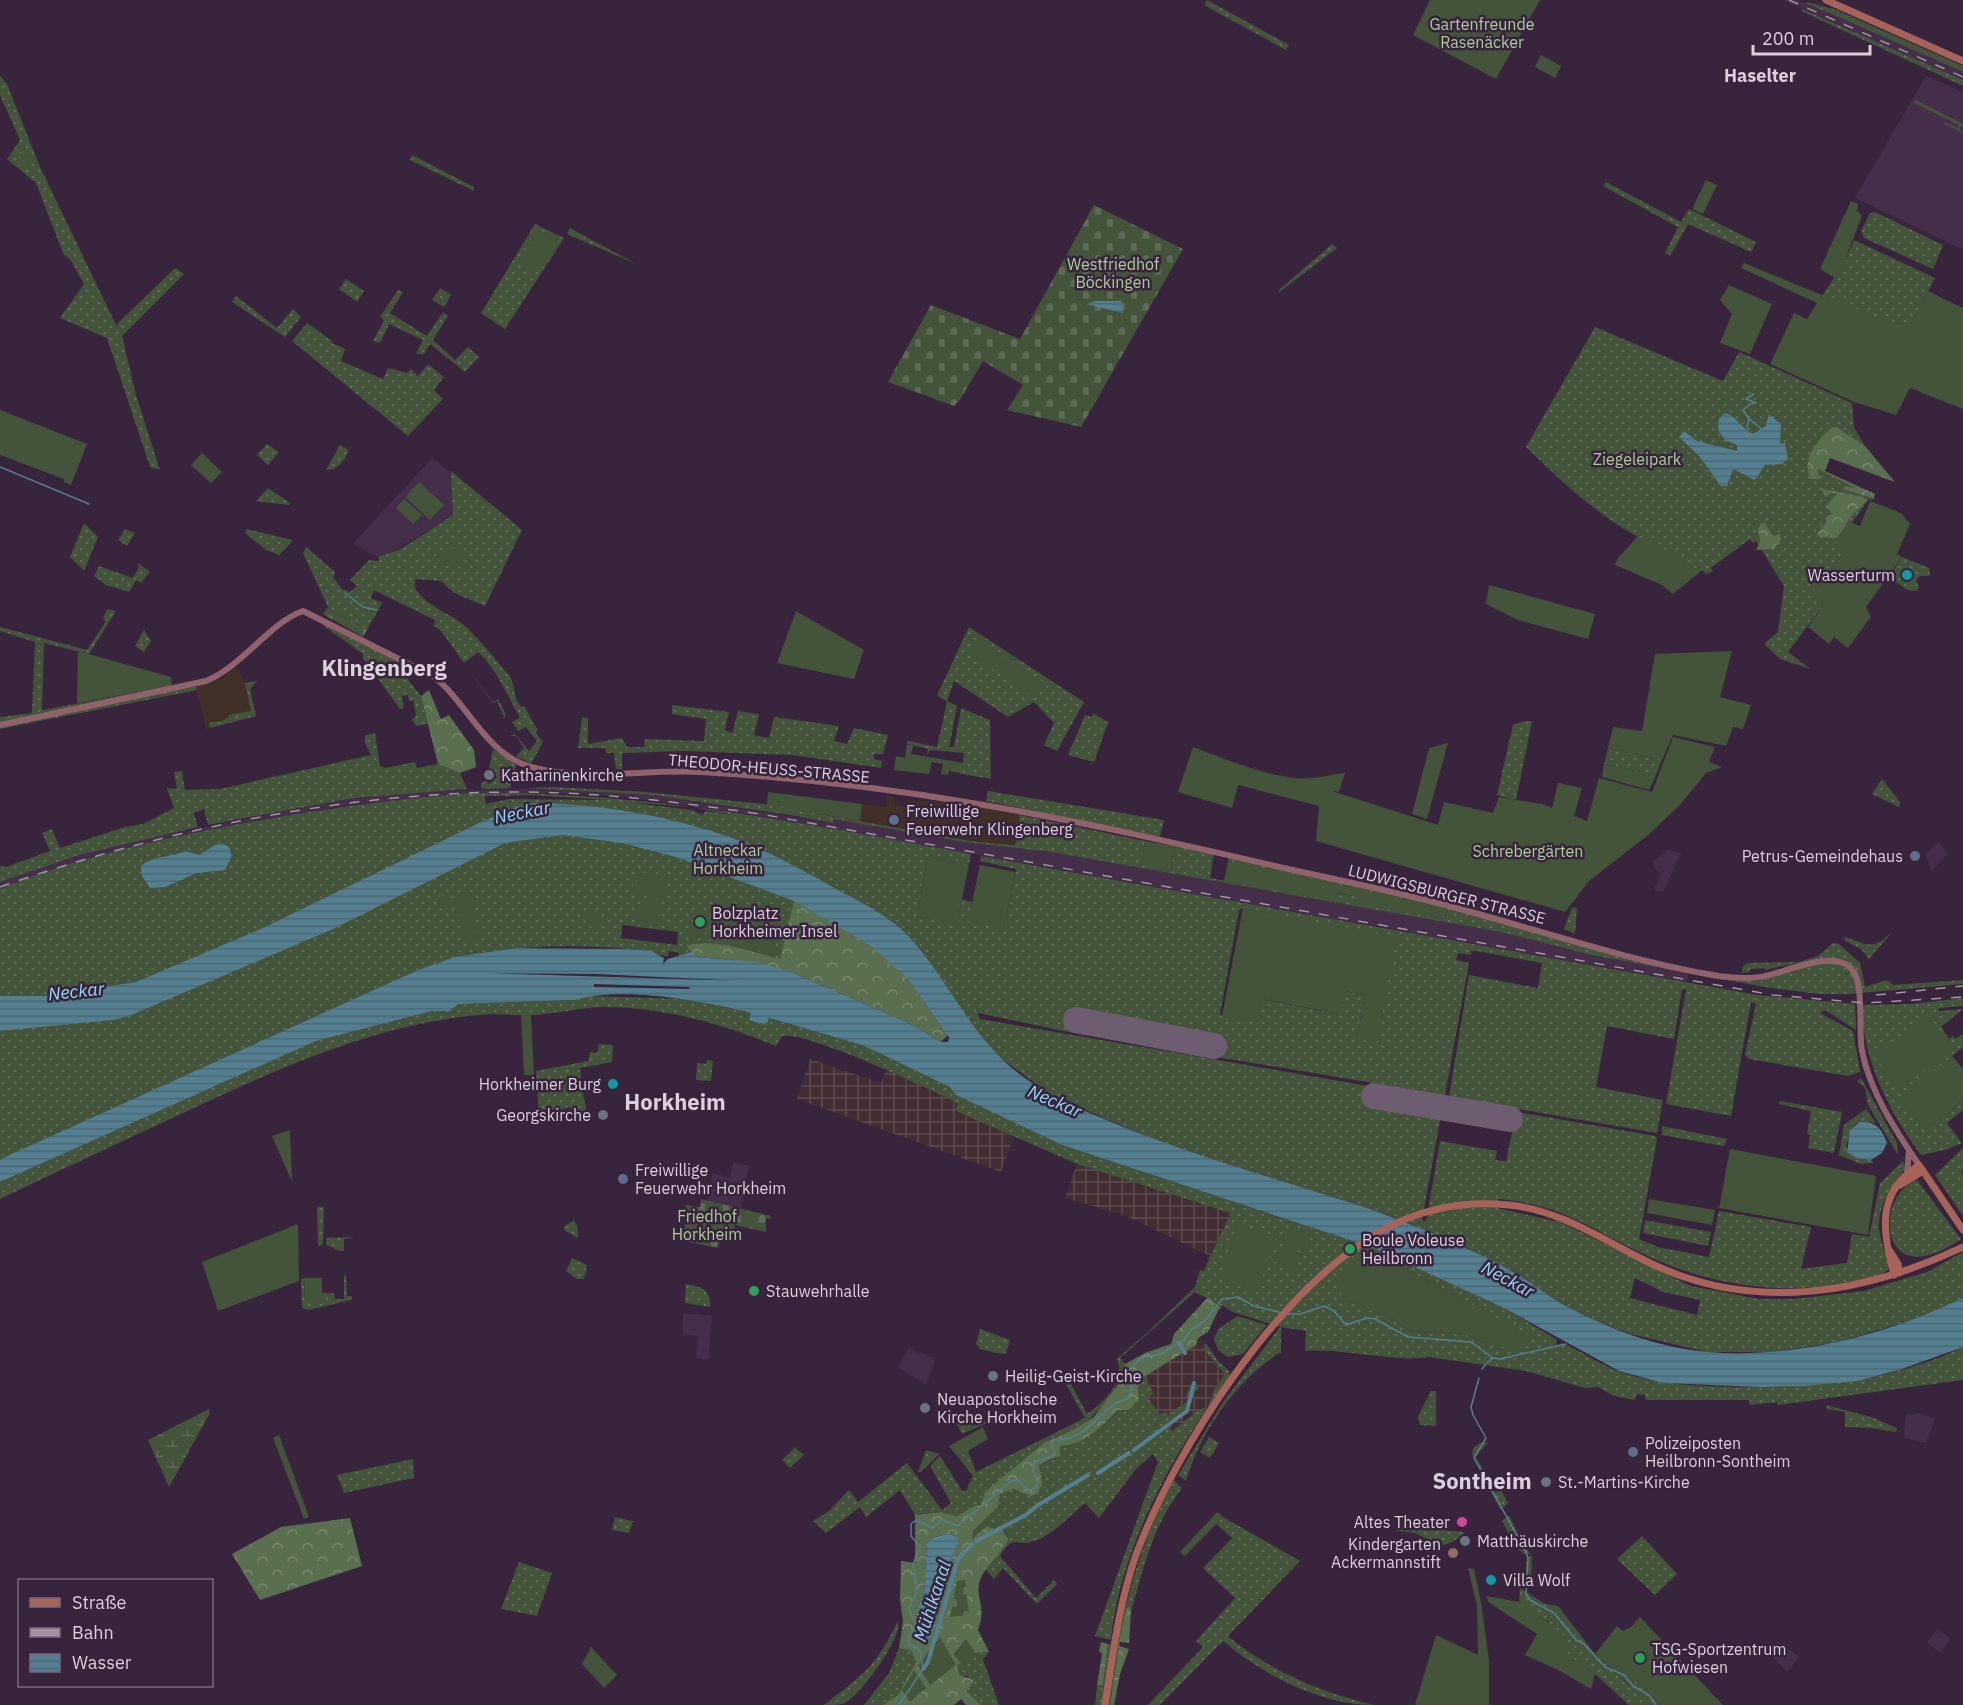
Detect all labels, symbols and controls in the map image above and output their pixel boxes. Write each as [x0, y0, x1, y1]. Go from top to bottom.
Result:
park label: Gartenfreunde Rasenäcker [1429, 14, 1535, 52]
scale bar [1753, 18, 1870, 56]
text: 200 m [1762, 27, 1814, 50]
district label: Haselter [1724, 64, 1796, 87]
park label: Westfriedhof Böckingen [1067, 254, 1159, 292]
park label: Ziegeleipark [1593, 449, 1682, 469]
place label: Wasserturm [1808, 565, 1895, 585]
marker: Wasserturm [1900, 568, 1914, 582]
district label: Klingenberg [321, 653, 447, 682]
street label: THEODOR-HEUSS-STRASSE [667, 749, 871, 787]
place label: Katharinenkirche [501, 765, 624, 785]
marker: Katharinenkirche [482, 768, 496, 782]
water label: Neckar [492, 795, 552, 829]
place label: Freiwillige Feuerwehr Klingenberg [906, 801, 1073, 839]
marker: Freiwillige Feuerwehr Klingenberg [887, 813, 901, 827]
park label: Altneckar Horkheim [693, 840, 763, 878]
park label: Schrebergärten [1473, 841, 1583, 861]
place label: Petrus-Gemeindehaus [1742, 846, 1903, 866]
marker: Petrus-Gemeindehaus [1908, 849, 1922, 863]
street label: LUDWIGSBURGER STRASSE [1346, 860, 1548, 928]
place label: Bolzplatz Horkheimer Insel [712, 903, 837, 941]
marker: Bolzplatz Horkheimer Insel [693, 915, 707, 929]
water label: Neckar [47, 977, 106, 1005]
place label: Horkheimer Burg [479, 1074, 602, 1094]
marker: Horkheimer Burg [606, 1077, 620, 1091]
water label: Neckar [1025, 1079, 1086, 1123]
district label: Horkheim [624, 1087, 726, 1116]
place label: Georgskirche [496, 1105, 591, 1125]
marker: Georgskirche [596, 1108, 610, 1122]
place label: Freiwillige Feuerwehr Horkheim [635, 1160, 786, 1198]
marker: Freiwillige Feuerwehr Horkheim [616, 1172, 630, 1186]
park label: Friedhof Horkheim [672, 1206, 742, 1244]
place label: Boule Voleuse Heilbronn [1362, 1230, 1465, 1268]
marker: Boule Voleuse Heilbronn [1343, 1242, 1357, 1256]
water label: Neckar [1478, 1256, 1539, 1303]
place label: Stauwehrhalle [766, 1281, 870, 1301]
marker: Stauwehrhalle [747, 1284, 761, 1298]
place label: Heilig-Geist-Kirche [1005, 1366, 1142, 1386]
marker: Heilig-Geist-Kirche [986, 1369, 1000, 1383]
place label: Neuapostolische Kirche Horkheim [937, 1389, 1057, 1427]
marker: Neuapostolische Kirche Horkheim [918, 1401, 932, 1415]
place label: Polizeiposten Heilbronn-Sontheim [1645, 1433, 1791, 1471]
marker: Polizeiposten Heilbronn-Sontheim [1626, 1445, 1640, 1459]
district label: Sontheim [1432, 1466, 1532, 1495]
place label: St.-Martins-Kirche [1558, 1472, 1690, 1492]
marker: St.-Martins-Kirche [1539, 1475, 1553, 1489]
place label: Altes Theater [1354, 1512, 1450, 1532]
marker: Altes Theater [1455, 1515, 1469, 1529]
place label: Matthäuskirche [1477, 1531, 1588, 1551]
place label: Kindergarten Ackermannstift [1331, 1534, 1441, 1572]
marker: Matthäuskirche [1458, 1534, 1472, 1548]
marker: Kindergarten Ackermannstift [1446, 1546, 1460, 1560]
water label: Mühlkanal [908, 1557, 956, 1645]
place label: Villa Wolf [1503, 1570, 1570, 1590]
marker: Villa Wolf [1484, 1573, 1498, 1587]
legend [18, 1579, 213, 1687]
text: Straße [72, 1591, 126, 1614]
text: Bahn [72, 1621, 114, 1644]
place label: TSG-Sportzentrum Hofwiesen [1652, 1639, 1786, 1677]
text: Wasser [72, 1651, 132, 1674]
marker: TSG-Sportzentrum Hofwiesen [1633, 1651, 1647, 1665]

